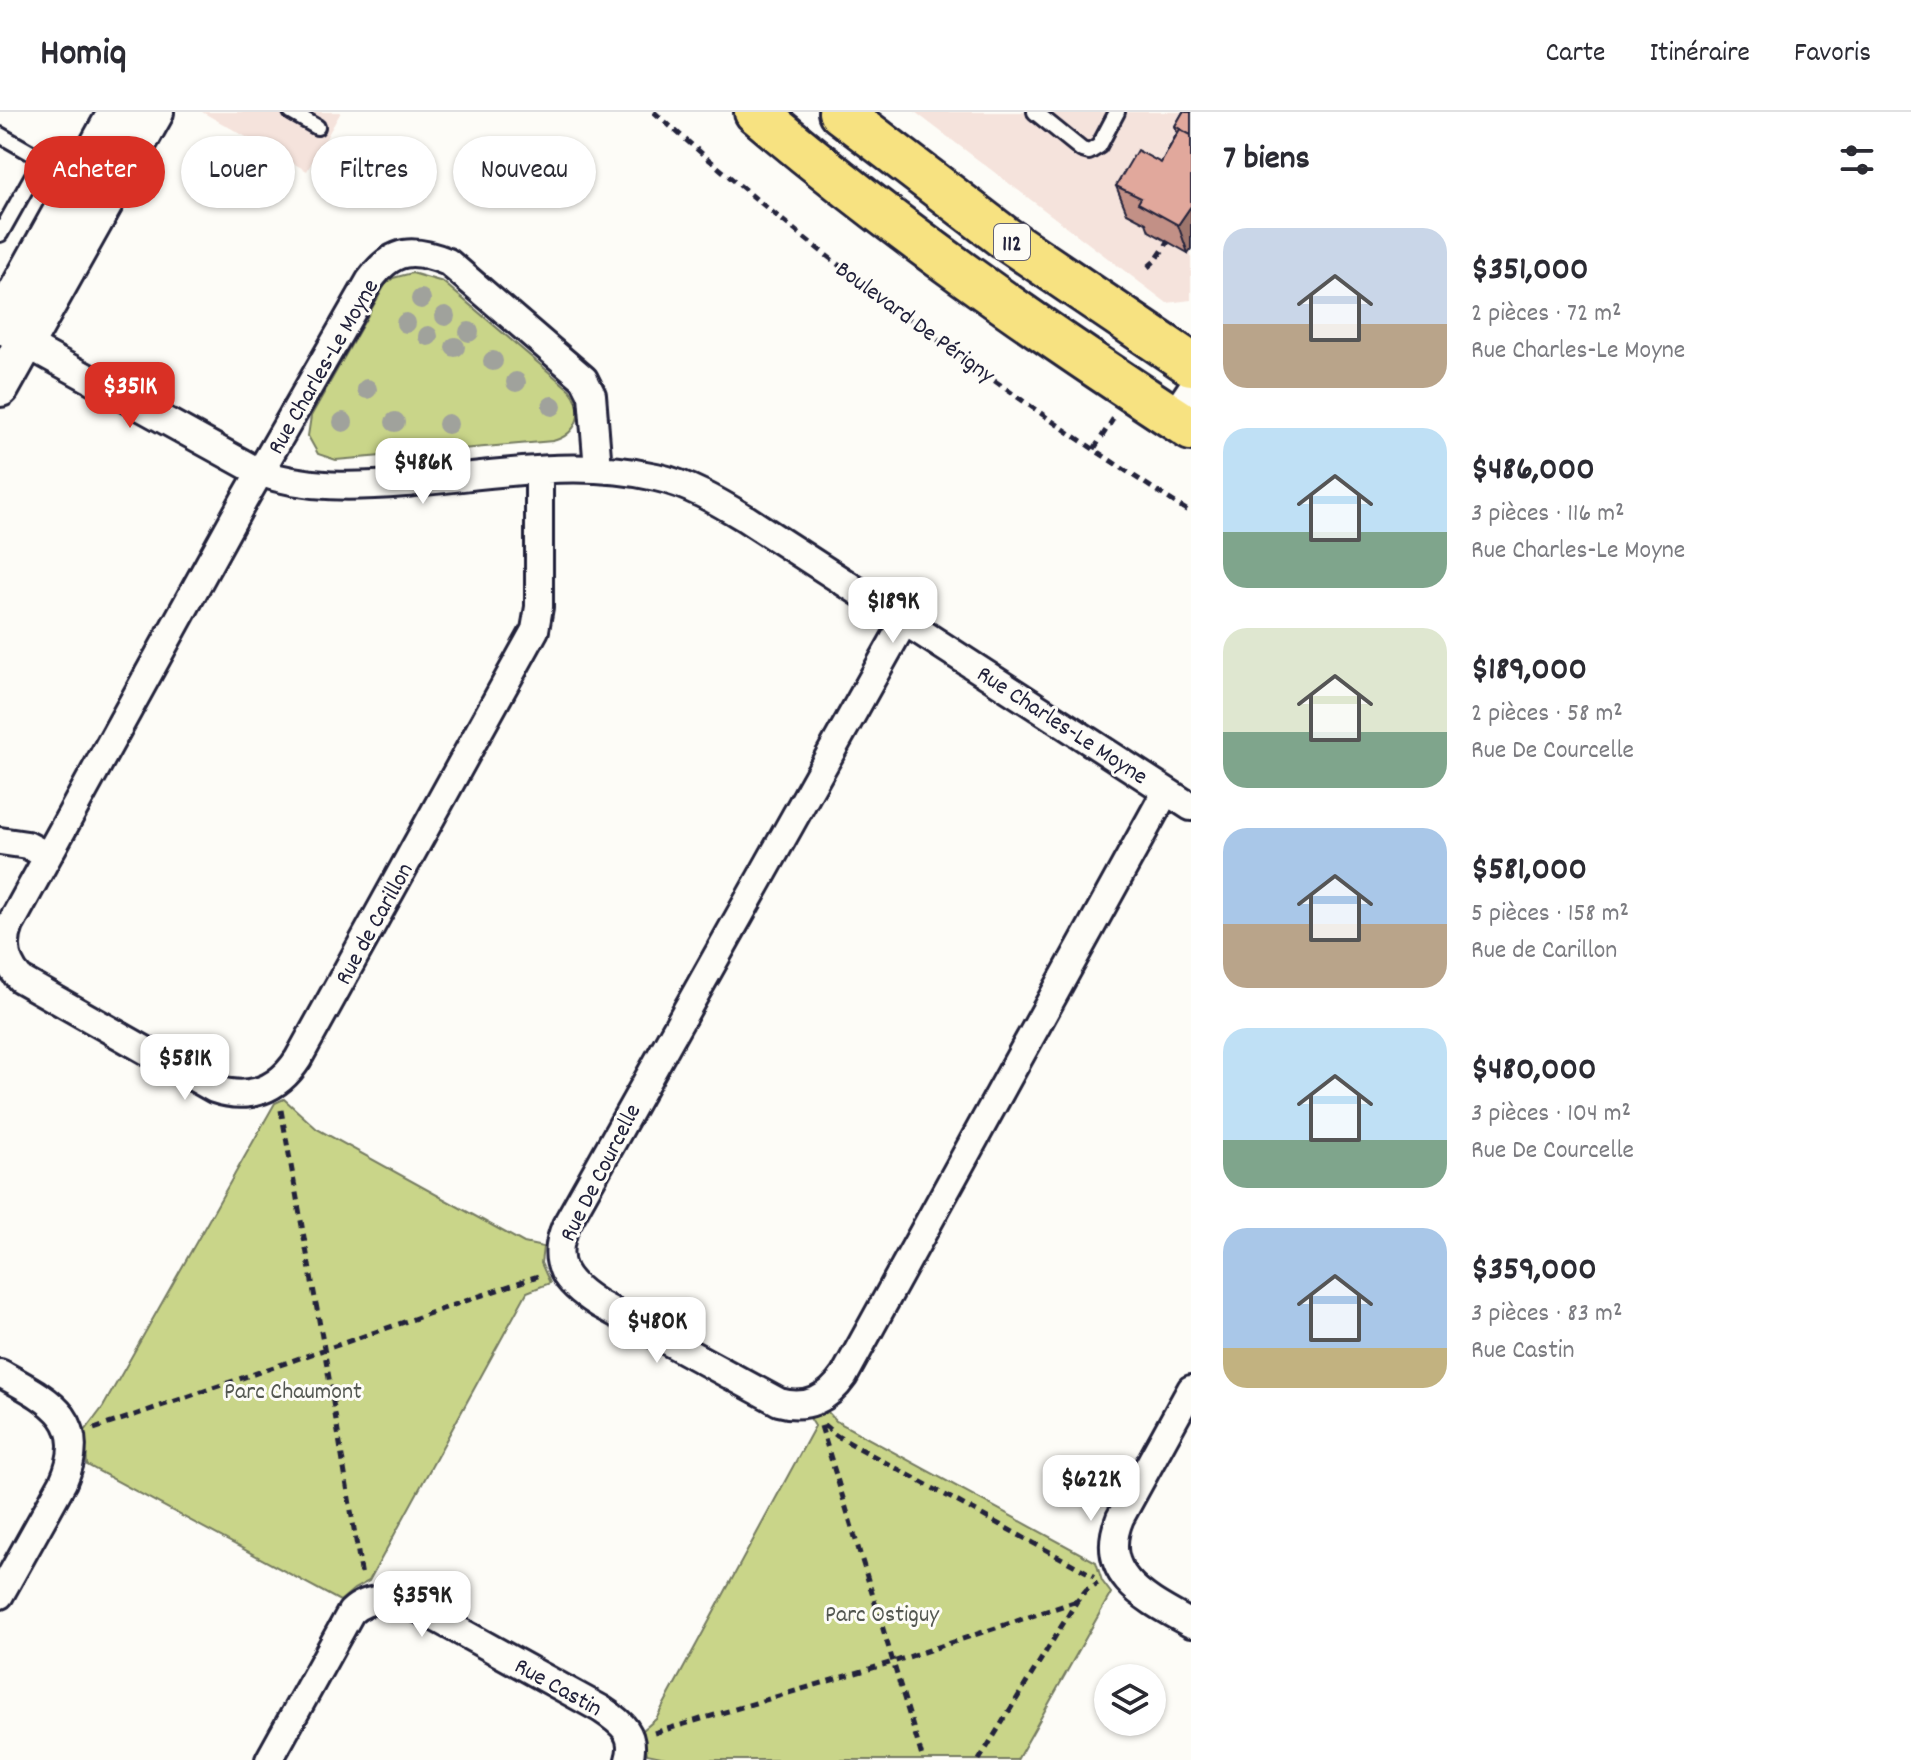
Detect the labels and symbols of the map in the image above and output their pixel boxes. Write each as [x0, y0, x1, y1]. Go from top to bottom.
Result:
road number: 112 [994, 224, 1030, 260]
street label: Boulevard De Périgny [827, 254, 1002, 394]
street label: Rue Charles-Le Moyne [260, 273, 389, 462]
pin: $351K [74, 362, 186, 430]
pin: $486K [367, 438, 479, 506]
pin: $189K [837, 577, 949, 645]
street label: Rue Charles-Le Moyne [969, 658, 1154, 795]
street label: Rue de Carillon [328, 857, 423, 992]
pin: $581K [129, 1034, 241, 1102]
street label: Rue De Courcelle [552, 1099, 651, 1248]
pin: $480K [601, 1297, 713, 1365]
park label: Parc Chaumont [224, 1376, 362, 1410]
pin: $622K [1035, 1455, 1147, 1523]
pin: $359K [366, 1571, 478, 1639]
park label: Parc Ostiguy [825, 1599, 940, 1633]
street label: Rue Castin [507, 1651, 608, 1727]

